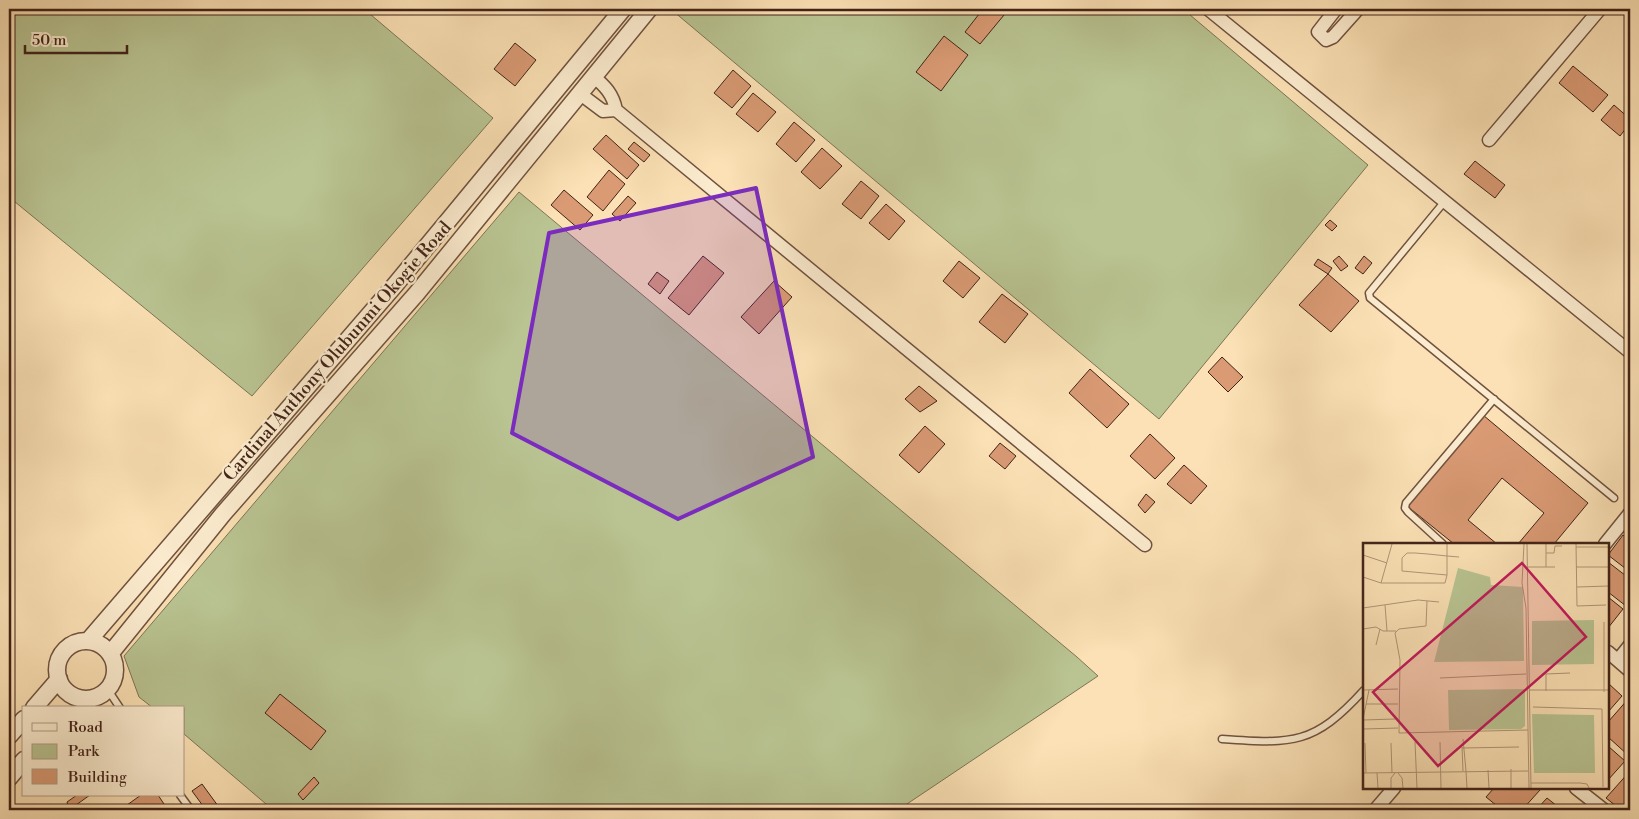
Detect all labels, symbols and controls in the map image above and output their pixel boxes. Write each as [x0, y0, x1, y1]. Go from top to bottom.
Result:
scale bar [25, 22, 128, 54]
text: 50 m [32, 31, 66, 50]
street label: Cardinal Anthony Olubunmi Okogie Road [218, 216, 457, 486]
inset map [1363, 543, 1609, 789]
legend [22, 706, 185, 796]
text: Road [68, 718, 103, 737]
text: Park [68, 742, 100, 761]
text: Building [67, 768, 127, 787]

